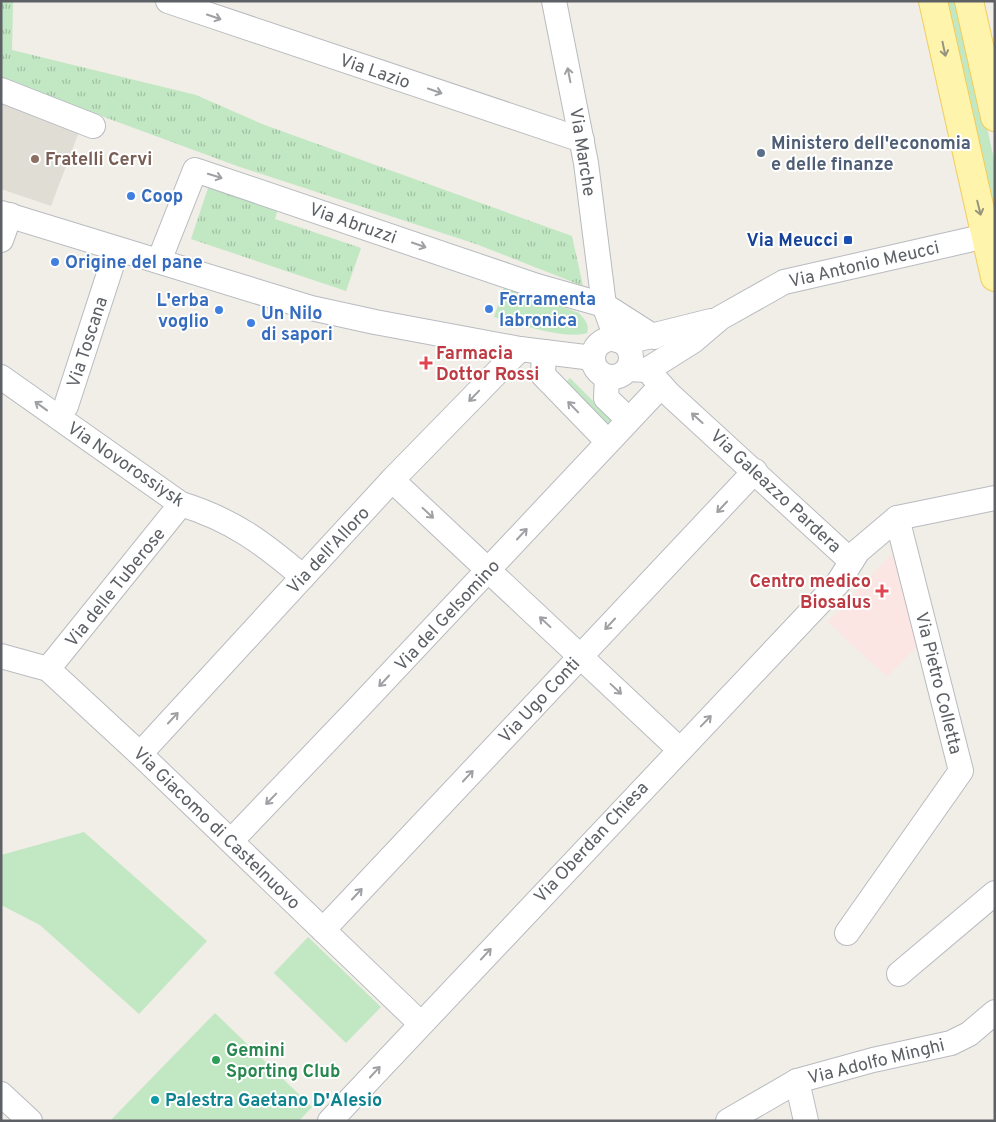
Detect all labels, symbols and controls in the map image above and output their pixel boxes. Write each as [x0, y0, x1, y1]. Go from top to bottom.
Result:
one-way arrow [206, 13, 222, 22]
one-way arrow [940, 40, 949, 56]
street label: Via Lazio [336, 50, 413, 95]
one-way arrow [564, 68, 573, 84]
one-way arrow [427, 86, 443, 96]
street label: Via Marche [563, 106, 600, 198]
place label: Ministero dell'economia e delle finanze [771, 133, 971, 177]
marker: Ministero dell'economia e delle finanze [755, 147, 767, 159]
place label: Fratelli Cervi [45, 149, 152, 172]
marker: Fratelli Cervi [29, 153, 41, 165]
one-way arrow [207, 172, 223, 182]
place label: Coop [141, 186, 183, 209]
marker: Coop [125, 190, 137, 202]
street label: Via Abruzzi [306, 199, 399, 250]
one-way arrow [975, 199, 984, 215]
place label: Via Meucci [746, 230, 838, 253]
marker: Via Meucci [842, 234, 854, 246]
street label: Via Antonio Meucci [787, 237, 942, 294]
one-way arrow [411, 241, 426, 250]
place label: Origine del pane [65, 252, 203, 275]
marker: Origine del pane [49, 256, 61, 268]
place label: Ferramenta labronica [499, 289, 596, 333]
place label: L'erba voglio [156, 290, 209, 334]
street label: Via Toscana [63, 294, 114, 391]
place label: Un Nilo di sapori [261, 303, 333, 347]
marker: Ferramenta labronica [483, 303, 495, 315]
marker: L'erba voglio [213, 304, 225, 316]
marker: Un Nilo di sapori [245, 317, 257, 329]
place label: Farmacia Dottor Rossi [436, 343, 539, 387]
marker: Farmacia Dottor Rossi [420, 357, 432, 369]
one-way arrow [468, 390, 480, 402]
one-way arrow [35, 400, 48, 411]
one-way arrow [568, 401, 580, 413]
one-way arrow [691, 412, 704, 424]
street label: Via Novorossiysk [62, 417, 188, 513]
street label: Via Galeazzo Pardera [705, 425, 845, 559]
one-way arrow [716, 500, 728, 513]
street label: Via dell'Alloro [283, 502, 375, 600]
one-way arrow [422, 507, 435, 519]
street label: Via delle Tuberose [61, 524, 171, 652]
one-way arrow [517, 527, 528, 540]
street label: Via del Gelsomino [391, 556, 506, 677]
place label: Centro medico Biosalus [749, 571, 871, 615]
marker: Centro medico Biosalus [875, 584, 889, 598]
street label: Via Pietro Colletta [909, 610, 966, 757]
one-way arrow [539, 616, 551, 628]
one-way arrow [604, 618, 616, 631]
street label: Via Ugo Conti [494, 653, 586, 749]
one-way arrow [378, 675, 390, 688]
one-way arrow [610, 683, 622, 695]
one-way arrow [167, 712, 179, 724]
one-way arrow [700, 715, 712, 728]
street label: Via Giacomo di Castelnuovo [127, 743, 305, 915]
one-way arrow [462, 769, 474, 782]
street label: Via Oberdan Chiesa [530, 777, 654, 909]
one-way arrow [265, 793, 277, 805]
one-way arrow [351, 888, 363, 901]
one-way arrow [480, 947, 492, 960]
street label: Via Adolfo Minghi [806, 1034, 947, 1091]
place label: Gemini Sporting Club [226, 1040, 340, 1084]
marker: Gemini Sporting Club [210, 1054, 222, 1066]
one-way arrow [369, 1066, 380, 1079]
place label: Palestra Gaetano D'Alesio [165, 1090, 382, 1113]
marker: Palestra Gaetano D'Alesio [149, 1094, 161, 1106]

